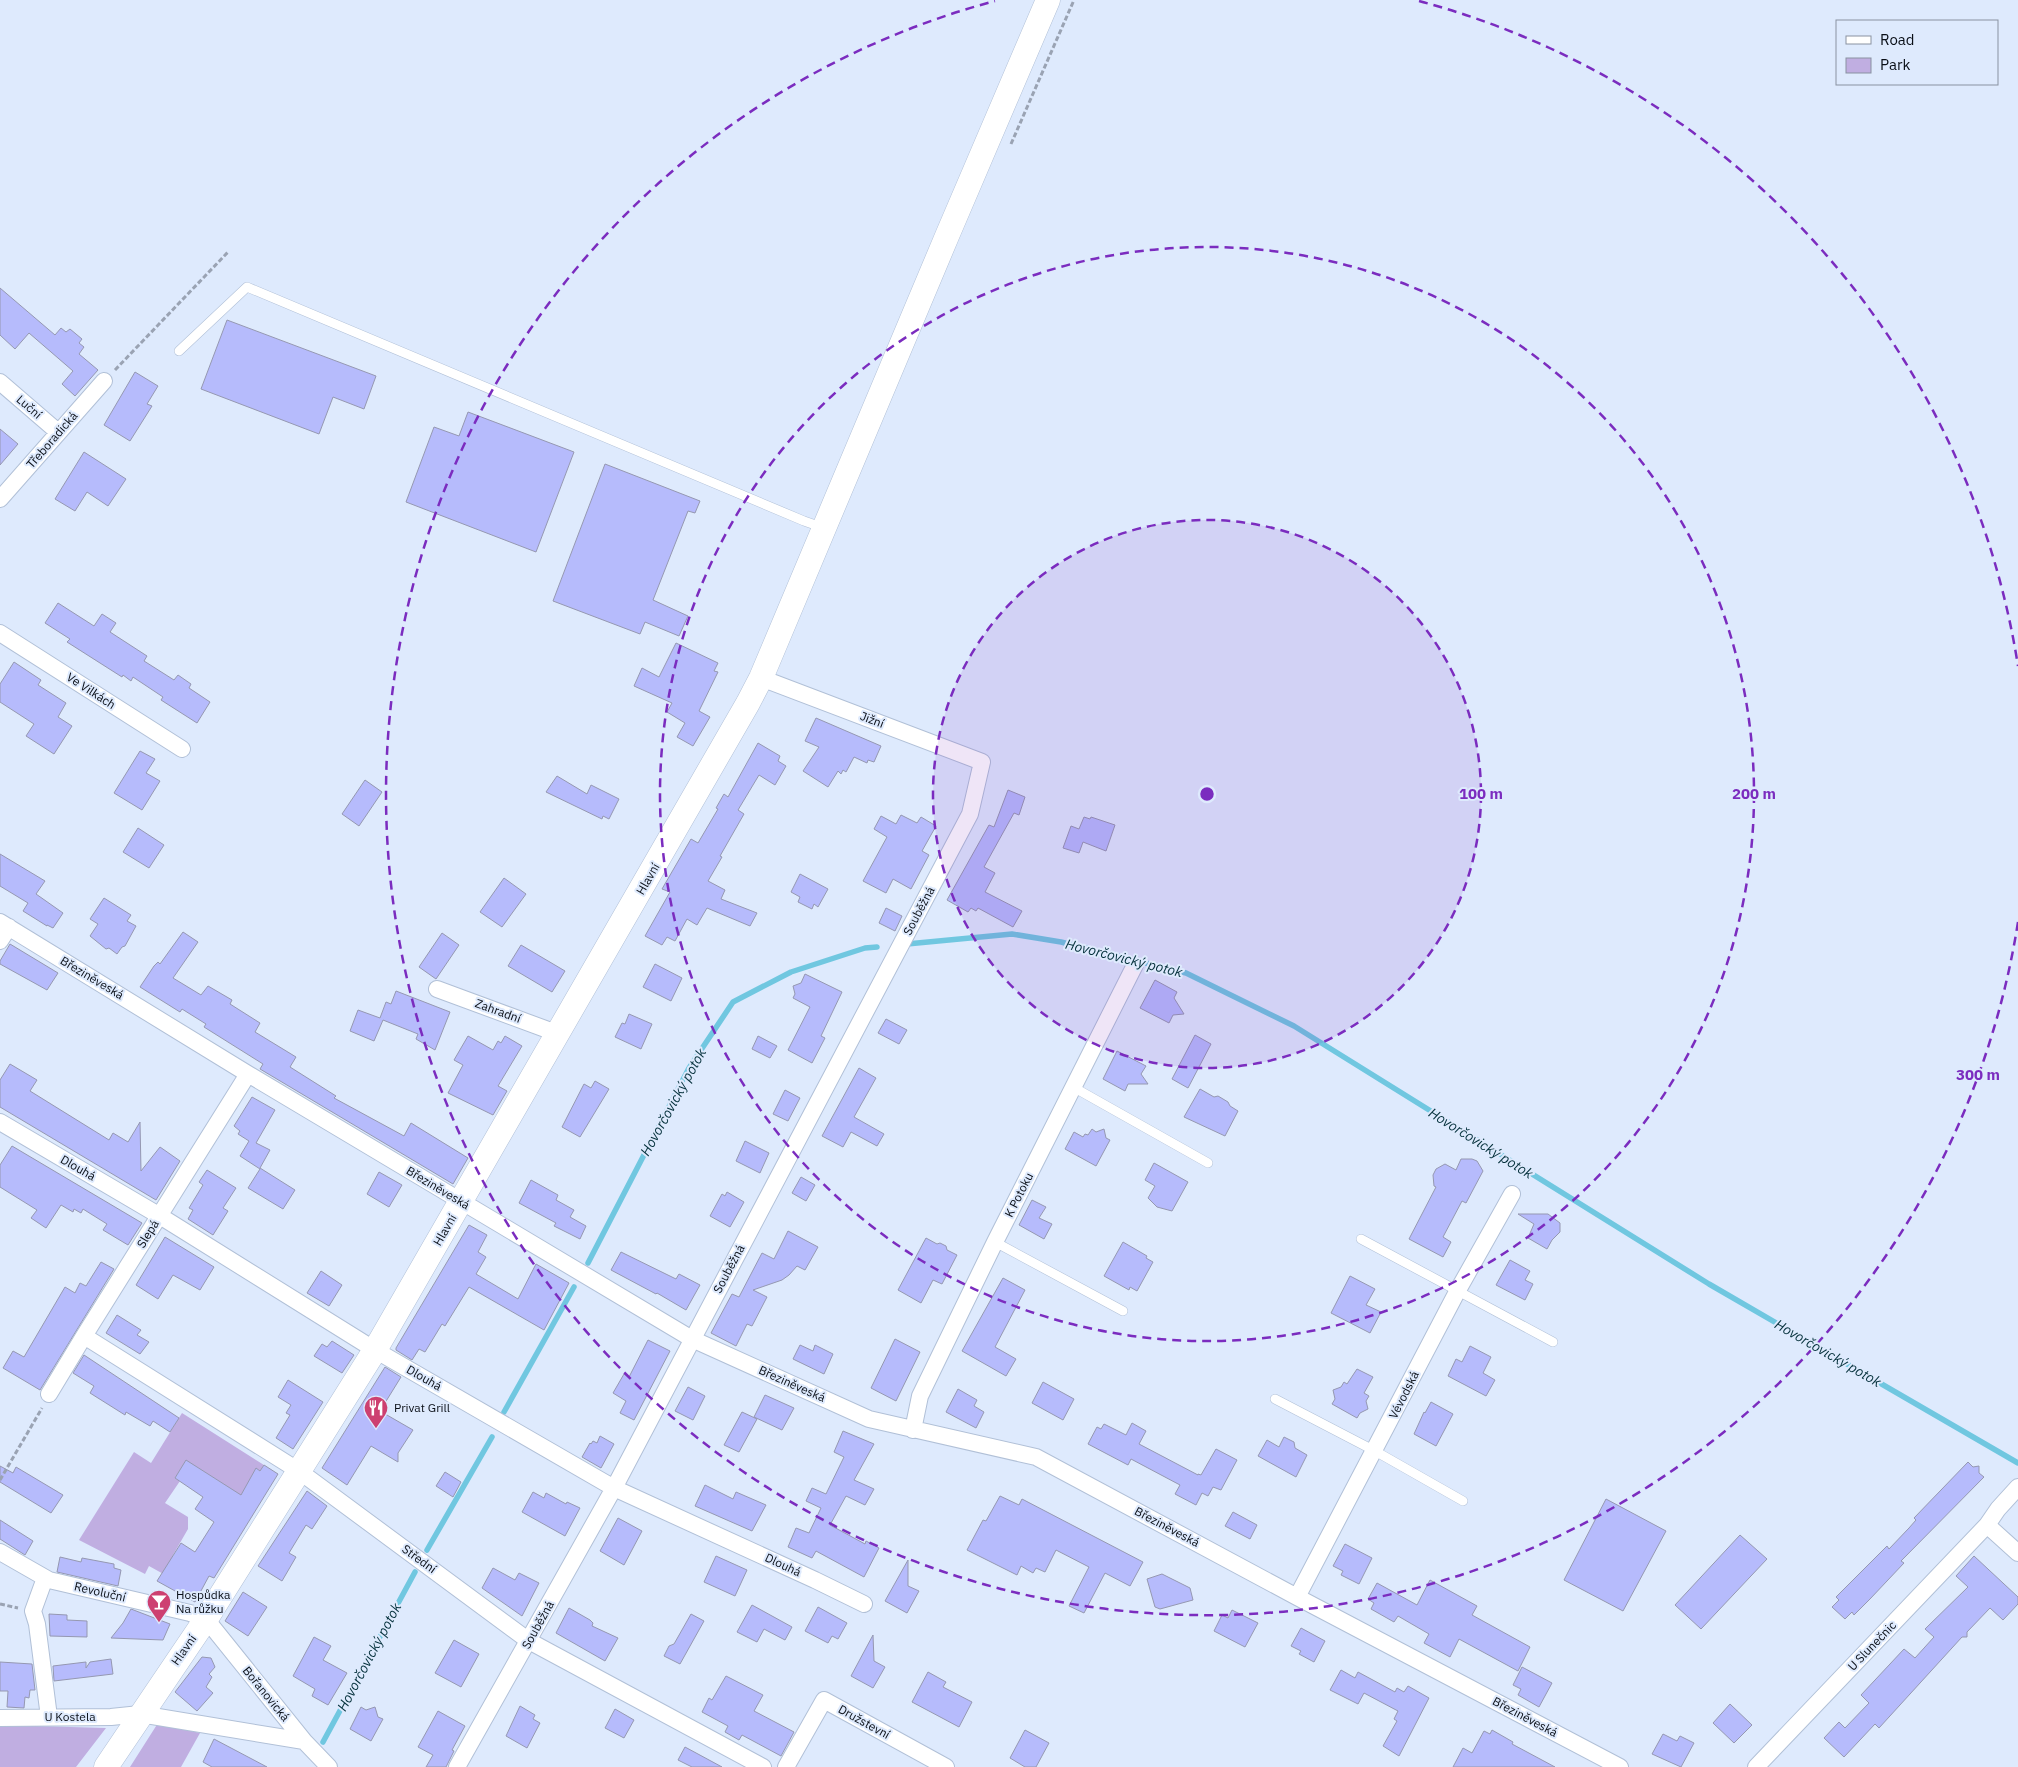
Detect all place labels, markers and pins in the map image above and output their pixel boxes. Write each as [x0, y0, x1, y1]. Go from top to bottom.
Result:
centre of rings [1198, 785, 1216, 803]
restaurant icon: Privat Grill [363, 1395, 389, 1429]
place label: Privat Grill [394, 1400, 450, 1415]
place label: Hospůdka Na růžku [176, 1587, 231, 1616]
bar icon: Hospůdka Na růžku [146, 1589, 172, 1623]

